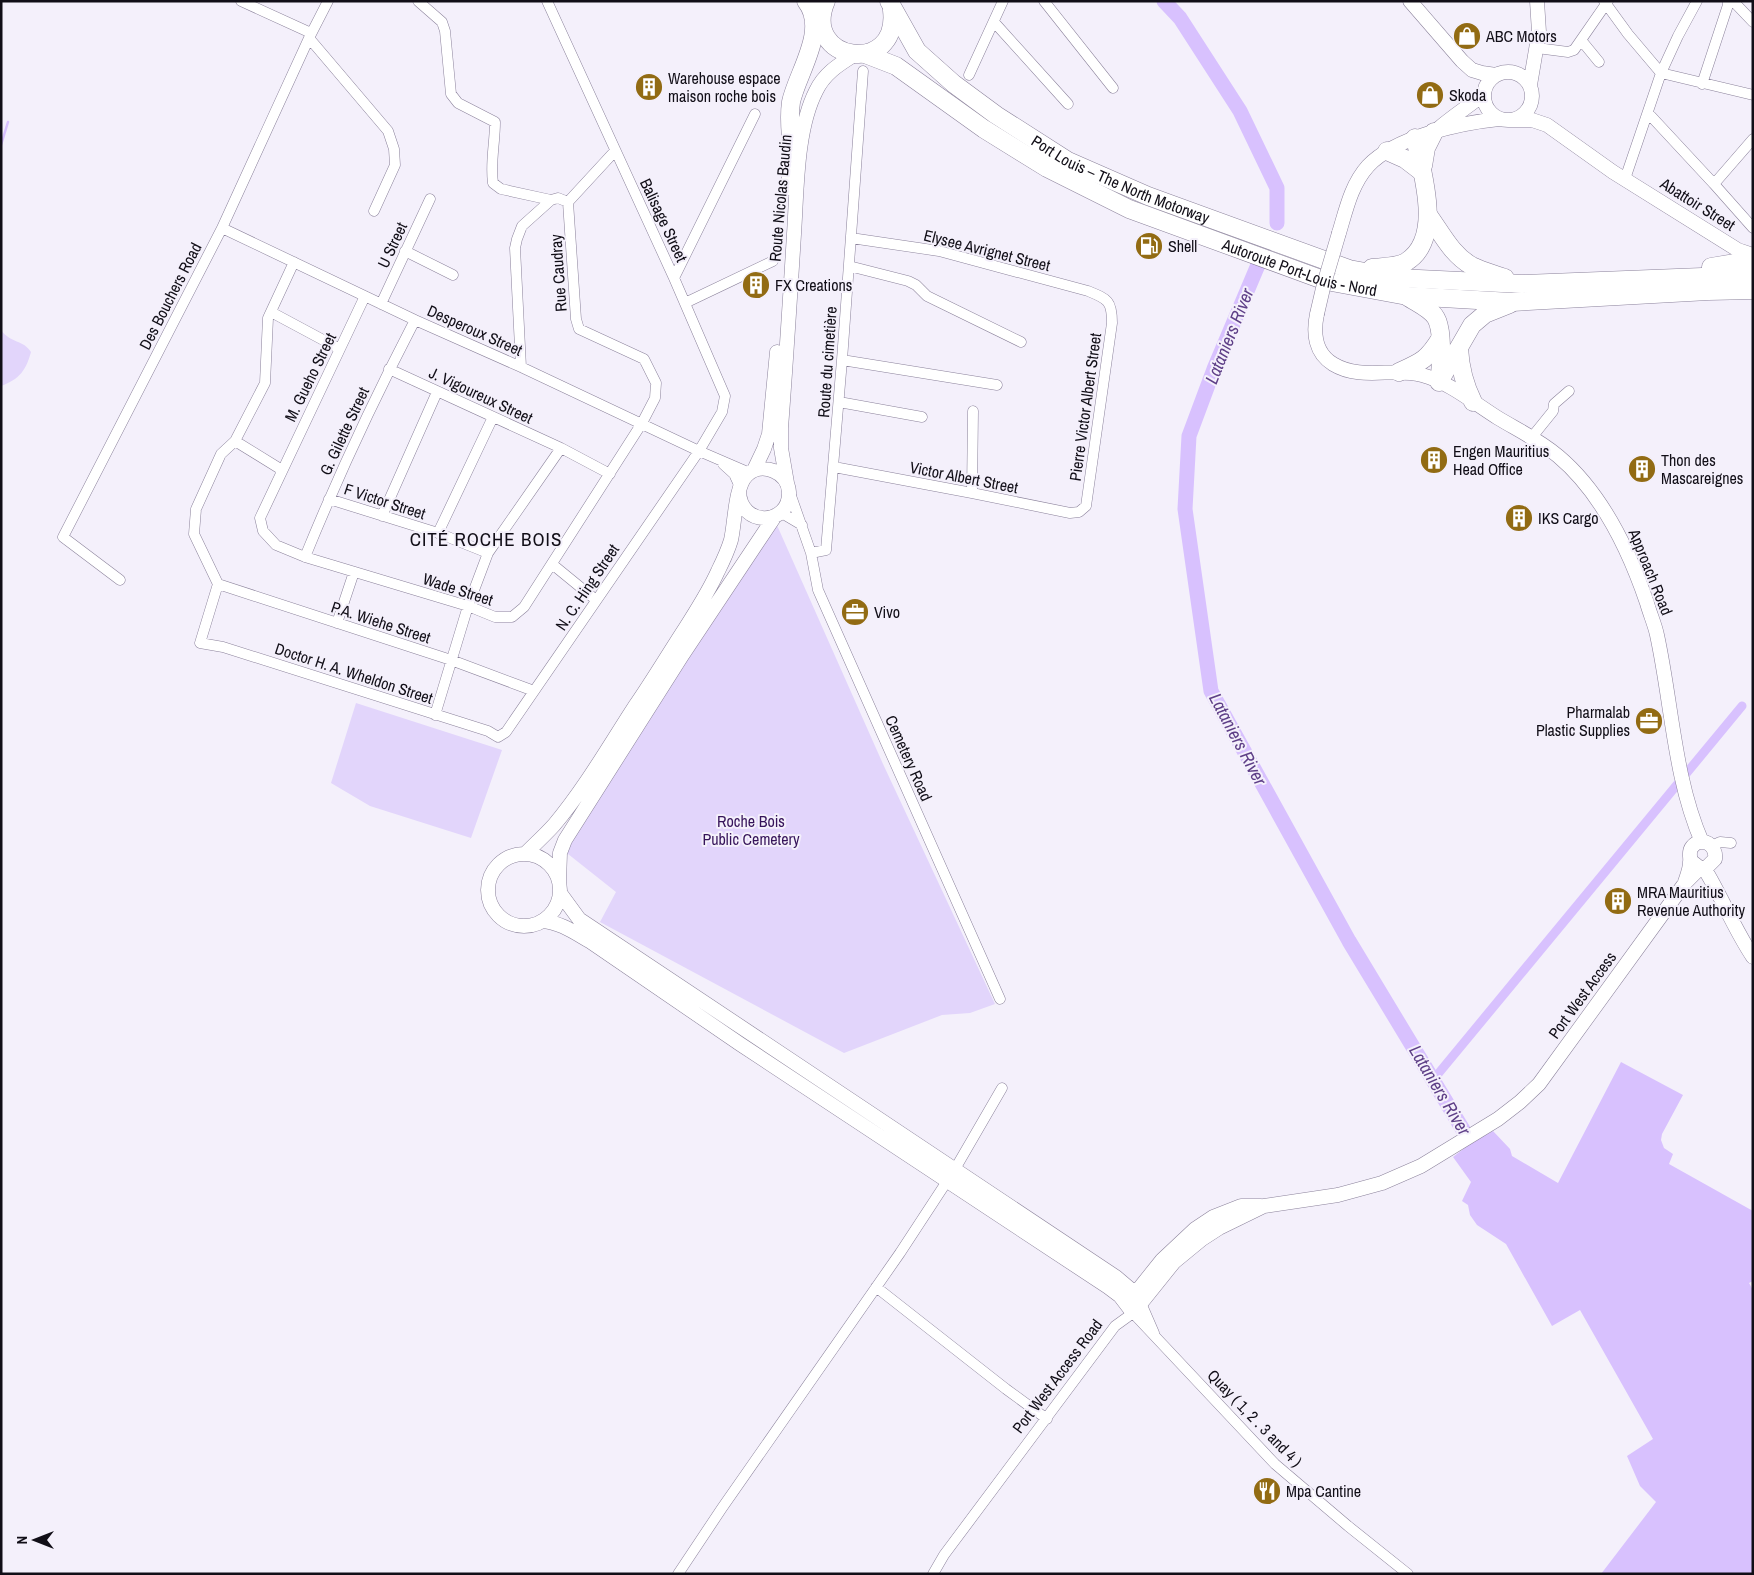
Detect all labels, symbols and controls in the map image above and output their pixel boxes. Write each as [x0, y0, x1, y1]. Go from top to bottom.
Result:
shop icon: ABC Motors [1452, 21, 1482, 51]
place label: ABC Motors [1485, 25, 1557, 47]
place label: Warehouse espace maison roche bois [668, 67, 781, 107]
building icon: Warehouse espace maison roche bois [634, 72, 664, 102]
shop icon: Skoda [1415, 80, 1445, 110]
place label: Skoda [1449, 84, 1487, 106]
street label: Port Louis – The North Motorway [1027, 130, 1213, 229]
street label: Route Nicolas Baudin [763, 133, 797, 263]
street label: Abattoir Street [1655, 172, 1740, 236]
street label: Balisage Street [635, 175, 693, 266]
street label: U Street [372, 218, 412, 271]
street label: Elysee Avrignet Street [921, 224, 1053, 276]
fuel station icon: Shell [1134, 231, 1164, 261]
street label: Rue Caudray [544, 233, 572, 312]
street label: Autoroute Port-Louis - Nord [1218, 233, 1379, 301]
place label: Shell [1168, 235, 1197, 257]
street label: Des Bouchers Road [134, 239, 206, 353]
building icon: FX Creations [741, 270, 771, 300]
place label: FX Creations [775, 274, 852, 296]
water label: Lataniers River [1199, 284, 1260, 387]
street label: Desperoux Street [424, 299, 526, 361]
street label: Route du cimetière [812, 306, 842, 418]
street label: M. Gueho Street [279, 329, 341, 425]
street label: Pierre Victor Albert Street [1064, 331, 1106, 482]
street label: J. Vigoureux Street [426, 361, 537, 429]
street label: G. Gilette Street [314, 383, 374, 479]
place label: Engen Mauritius Head Office [1453, 440, 1549, 480]
building icon: Engen Mauritius Head Office [1419, 445, 1449, 475]
place label: Thon des Mascareignes [1661, 449, 1743, 489]
building icon: Thon des Mascareignes [1627, 454, 1657, 484]
street label: Victor Albert Street [908, 456, 1020, 498]
street label: F Victor Street [341, 478, 429, 525]
building icon: IKS Cargo [1504, 503, 1534, 533]
place label: IKS Cargo [1538, 507, 1599, 529]
street label: Approach Road [1623, 525, 1678, 618]
district label: CITÉ ROCHE BOIS [410, 526, 562, 552]
street label: N. C. Hing Street [550, 539, 624, 635]
street label: Wade Street [420, 567, 496, 611]
street label: P.A. Wiehe Street [328, 596, 434, 649]
office icon: Vivo [840, 597, 870, 627]
place label: Vivo [874, 601, 900, 623]
street label: Doctor H. A. Wheldon Street [272, 637, 436, 709]
water label: Lataniers River [1203, 689, 1273, 790]
place label: Pharmalab Plastic Supplies [1536, 701, 1630, 741]
office icon: Pharmalab Plastic Supplies [1634, 706, 1664, 736]
street label: Cemetery Road [880, 712, 938, 804]
park label: Roche Bois Public Cemetery [703, 810, 800, 850]
place label: MRA Mauritius Revenue Authority [1637, 881, 1745, 921]
building icon: MRA Mauritius Revenue Authority [1603, 886, 1633, 916]
street label: Port West Access [1543, 947, 1621, 1043]
water label: Lataniers River [1403, 1040, 1477, 1141]
street label: Port West Access Road [1007, 1314, 1107, 1438]
street label: Quay ( 1, 2 . 3 and 4 ) [1203, 1364, 1307, 1472]
restaurant icon: Mpa Cantine [1252, 1476, 1282, 1506]
place label: Mpa Cantine [1286, 1480, 1361, 1502]
north arrow [10, 1515, 60, 1565]
text: N [13, 1536, 31, 1544]

